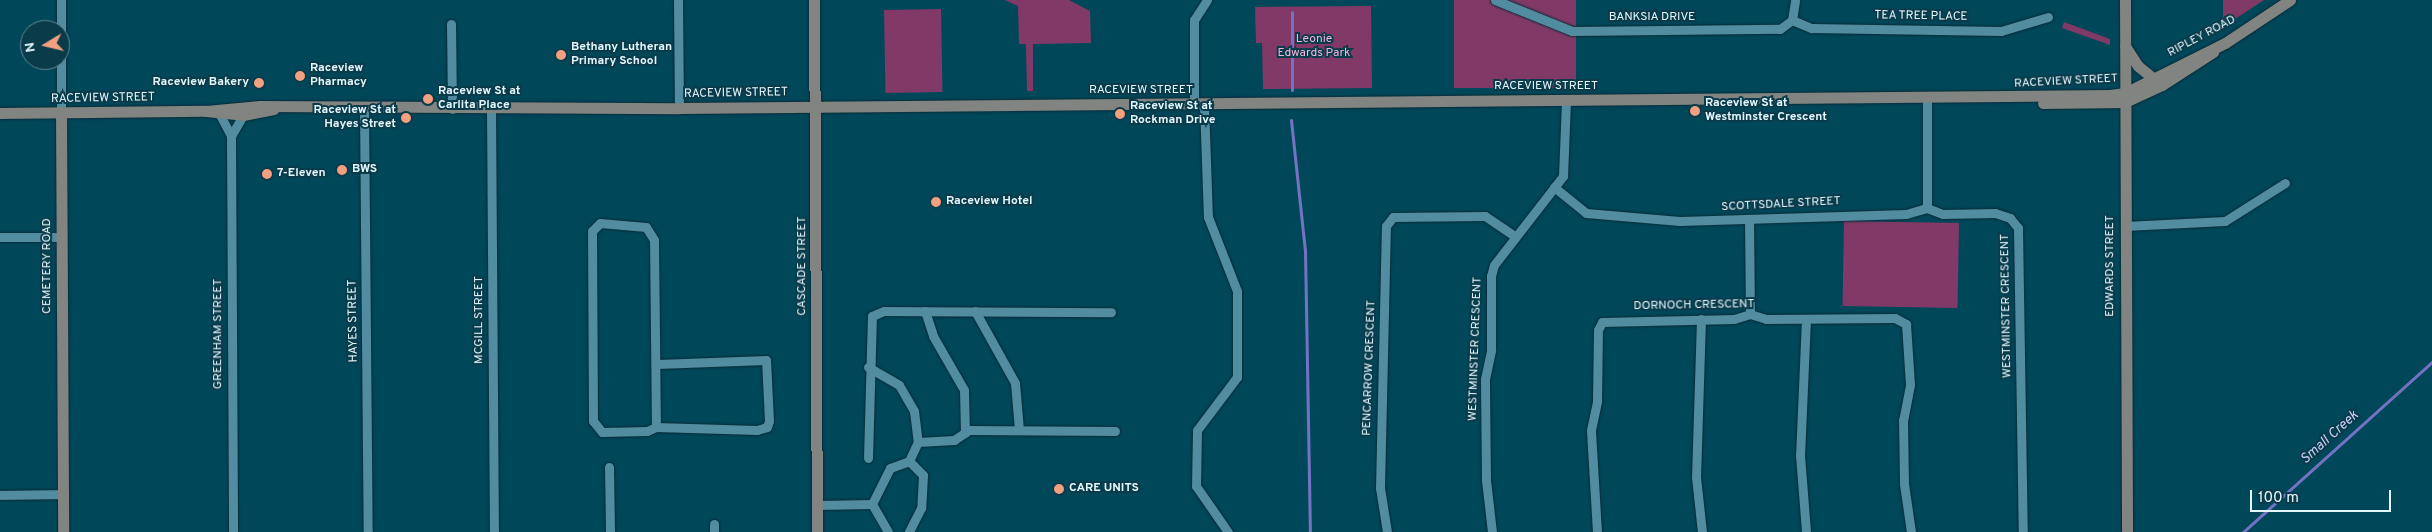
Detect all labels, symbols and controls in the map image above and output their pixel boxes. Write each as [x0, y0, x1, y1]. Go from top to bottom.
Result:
street label: TEA TREE PLACE [1874, 9, 1968, 25]
street label: BANKSIA DRIVE [1609, 11, 1695, 25]
street label: RIPLEY ROAD [2165, 13, 2239, 61]
north arrow [20, 20, 70, 70]
park label: Leonie Edwards Park [1278, 33, 1350, 61]
text: N [21, 41, 40, 54]
place label: Bethany Lutheran Primary School [571, 41, 672, 69]
marker: Bethany Lutheran Primary School [555, 49, 567, 61]
place label: Raceview Pharmacy [310, 62, 367, 90]
marker: Raceview Pharmacy [294, 70, 306, 82]
street label: RACEVIEW STREET [2014, 72, 2118, 92]
place label: Raceview Bakery [153, 76, 249, 90]
marker: Raceview Bakery [253, 77, 265, 89]
street label: RACEVIEW STREET [1494, 80, 1598, 94]
street label: RACEVIEW STREET [1089, 84, 1193, 98]
place label: Raceview St at Carlita Place [438, 85, 520, 113]
street label: RACEVIEW STREET [684, 86, 788, 102]
street label: RACEVIEW STREET [51, 91, 155, 107]
marker: Raceview St at Carlita Place [422, 93, 434, 105]
place label: Raceview St at Westminster Crescent [1705, 97, 1827, 125]
place label: Raceview St at Rockman Drive [1130, 100, 1215, 128]
place label: Raceview St at Hayes Street [314, 104, 396, 132]
marker: Raceview St at Westminster Crescent [1689, 105, 1701, 117]
marker: Raceview St at Rockman Drive [1114, 108, 1126, 120]
marker: Raceview St at Hayes Street [400, 112, 412, 124]
place label: BWS [352, 163, 377, 177]
marker: BWS [336, 164, 348, 176]
place label: 7-Eleven [277, 167, 326, 181]
marker: 7-Eleven [261, 168, 273, 180]
place label: Raceview Hotel [946, 195, 1032, 209]
street label: SCOTTSDALE STREET [1721, 195, 1841, 215]
marker: Raceview Hotel [930, 196, 942, 208]
street label: EDWARDS STREET [2104, 215, 2118, 317]
street label: CASCADE STREET [796, 216, 810, 316]
street label: CEMETERY ROAD [41, 218, 55, 314]
street label: WESTMINSTER CRESCENT [1999, 234, 2015, 378]
street label: MCGILL STREET [473, 276, 487, 364]
street label: WESTMINSTER CRESCENT [1466, 277, 1486, 421]
street label: GREENHAM STREET [212, 279, 226, 389]
street label: HAYES STREET [346, 279, 362, 363]
street label: DORNOCH CRESCENT [1633, 298, 1755, 314]
street label: PENCARROW CRESCENT [1360, 300, 1380, 436]
water label: Small Creek [2298, 408, 2362, 468]
scale bar [2252, 480, 2393, 512]
place label: CARE UNITS [1069, 482, 1139, 496]
marker: CARE UNITS [1053, 483, 1065, 495]
text: 100 m [2258, 489, 2299, 508]

